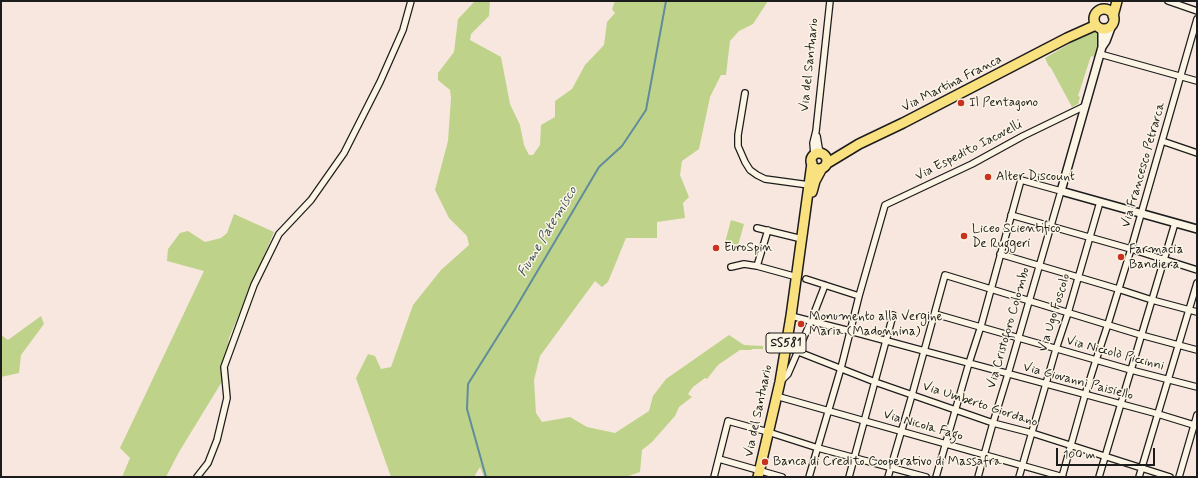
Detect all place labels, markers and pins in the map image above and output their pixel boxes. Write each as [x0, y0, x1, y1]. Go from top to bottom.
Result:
place label: Il Pentagono [969, 95, 1038, 111]
marker: Il Pentagono [956, 98, 966, 108]
place label: Alter Discount [996, 169, 1075, 185]
marker: Alter Discount [983, 172, 993, 182]
place label: Liceo Scientifico De Ruggeri [972, 221, 1061, 252]
marker: Liceo Scientifico De Ruggeri [959, 231, 969, 241]
place label: EuroSpin [724, 240, 773, 256]
place label: Farmacia Bandiera [1129, 242, 1183, 273]
marker: EuroSpin [711, 243, 721, 253]
marker: Farmacia Bandiera [1116, 252, 1126, 262]
place label: Monumento alla Vergine Maria (Madonnina) [809, 309, 943, 340]
marker: Monumento alla Vergine Maria (Madonnina) [796, 319, 806, 329]
place label: Banca di Credito Cooperativo di Massafra [773, 454, 1002, 470]
marker: Banca di Credito Cooperativo di Massafra [760, 457, 770, 467]

